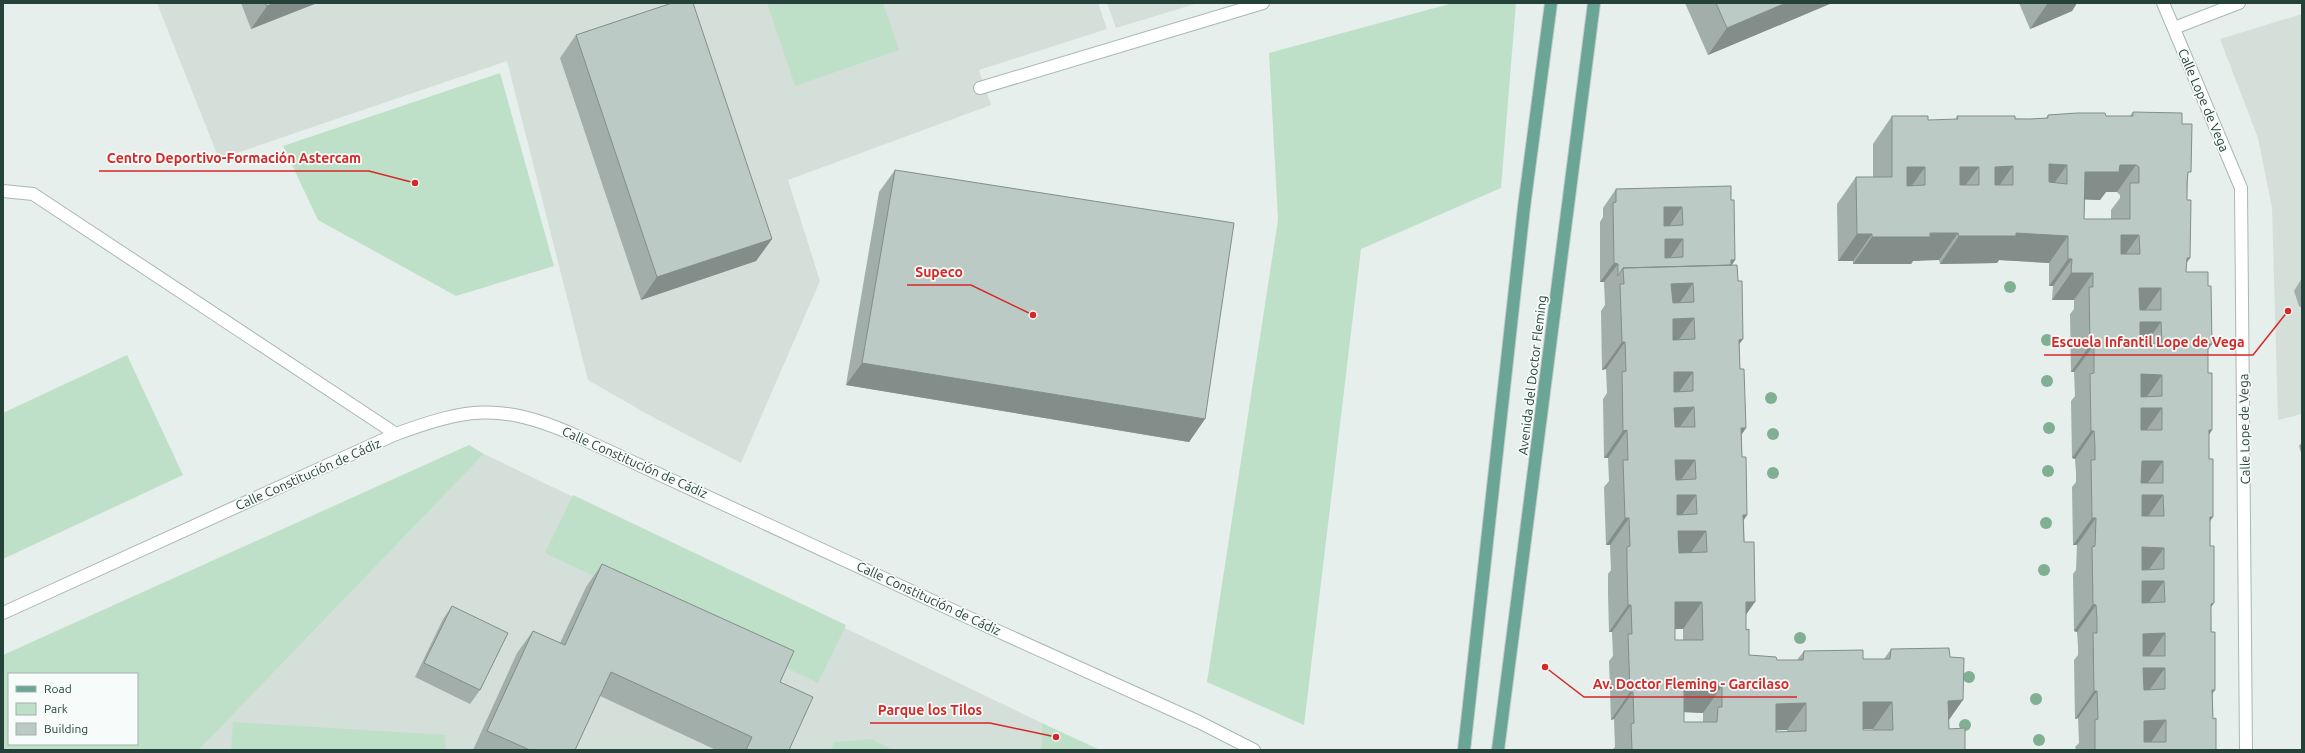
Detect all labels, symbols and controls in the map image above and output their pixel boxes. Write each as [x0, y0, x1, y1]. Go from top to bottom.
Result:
street label: Calle Lope de Vega [2176, 46, 2232, 154]
callout: Centro Deportivo-Formación Astercam [99, 145, 369, 171]
text: Centro Deportivo-Formación Astercam [107, 150, 361, 166]
callout: Supeco [907, 259, 971, 285]
text: Supeco [915, 264, 963, 280]
street label: Avenida del Doctor Fleming [1515, 294, 1549, 456]
callout: Escuela Infantil Lope de Vega [2044, 329, 2253, 355]
text: Escuela Infantil Lope de Vega [2051, 334, 2245, 350]
street label: Calle Lope de Vega [2236, 374, 2252, 484]
street label: Calle Constitución de Cádiz [560, 424, 710, 500]
street label: Calle Constitución de Cádiz [233, 436, 383, 512]
street label: Calle Constitución de Cádiz [855, 558, 1003, 638]
callout: Av. Doctor Fleming - Garcilaso [1584, 671, 1797, 697]
legend [8, 673, 138, 745]
text: Av. Doctor Fleming - Garcilaso [1593, 676, 1789, 692]
text: Road [44, 682, 72, 695]
callout: Parque los Tilos [870, 697, 990, 723]
text: Park [44, 702, 68, 715]
text: Parque los Tilos [878, 702, 983, 718]
text: Building [44, 722, 88, 735]

